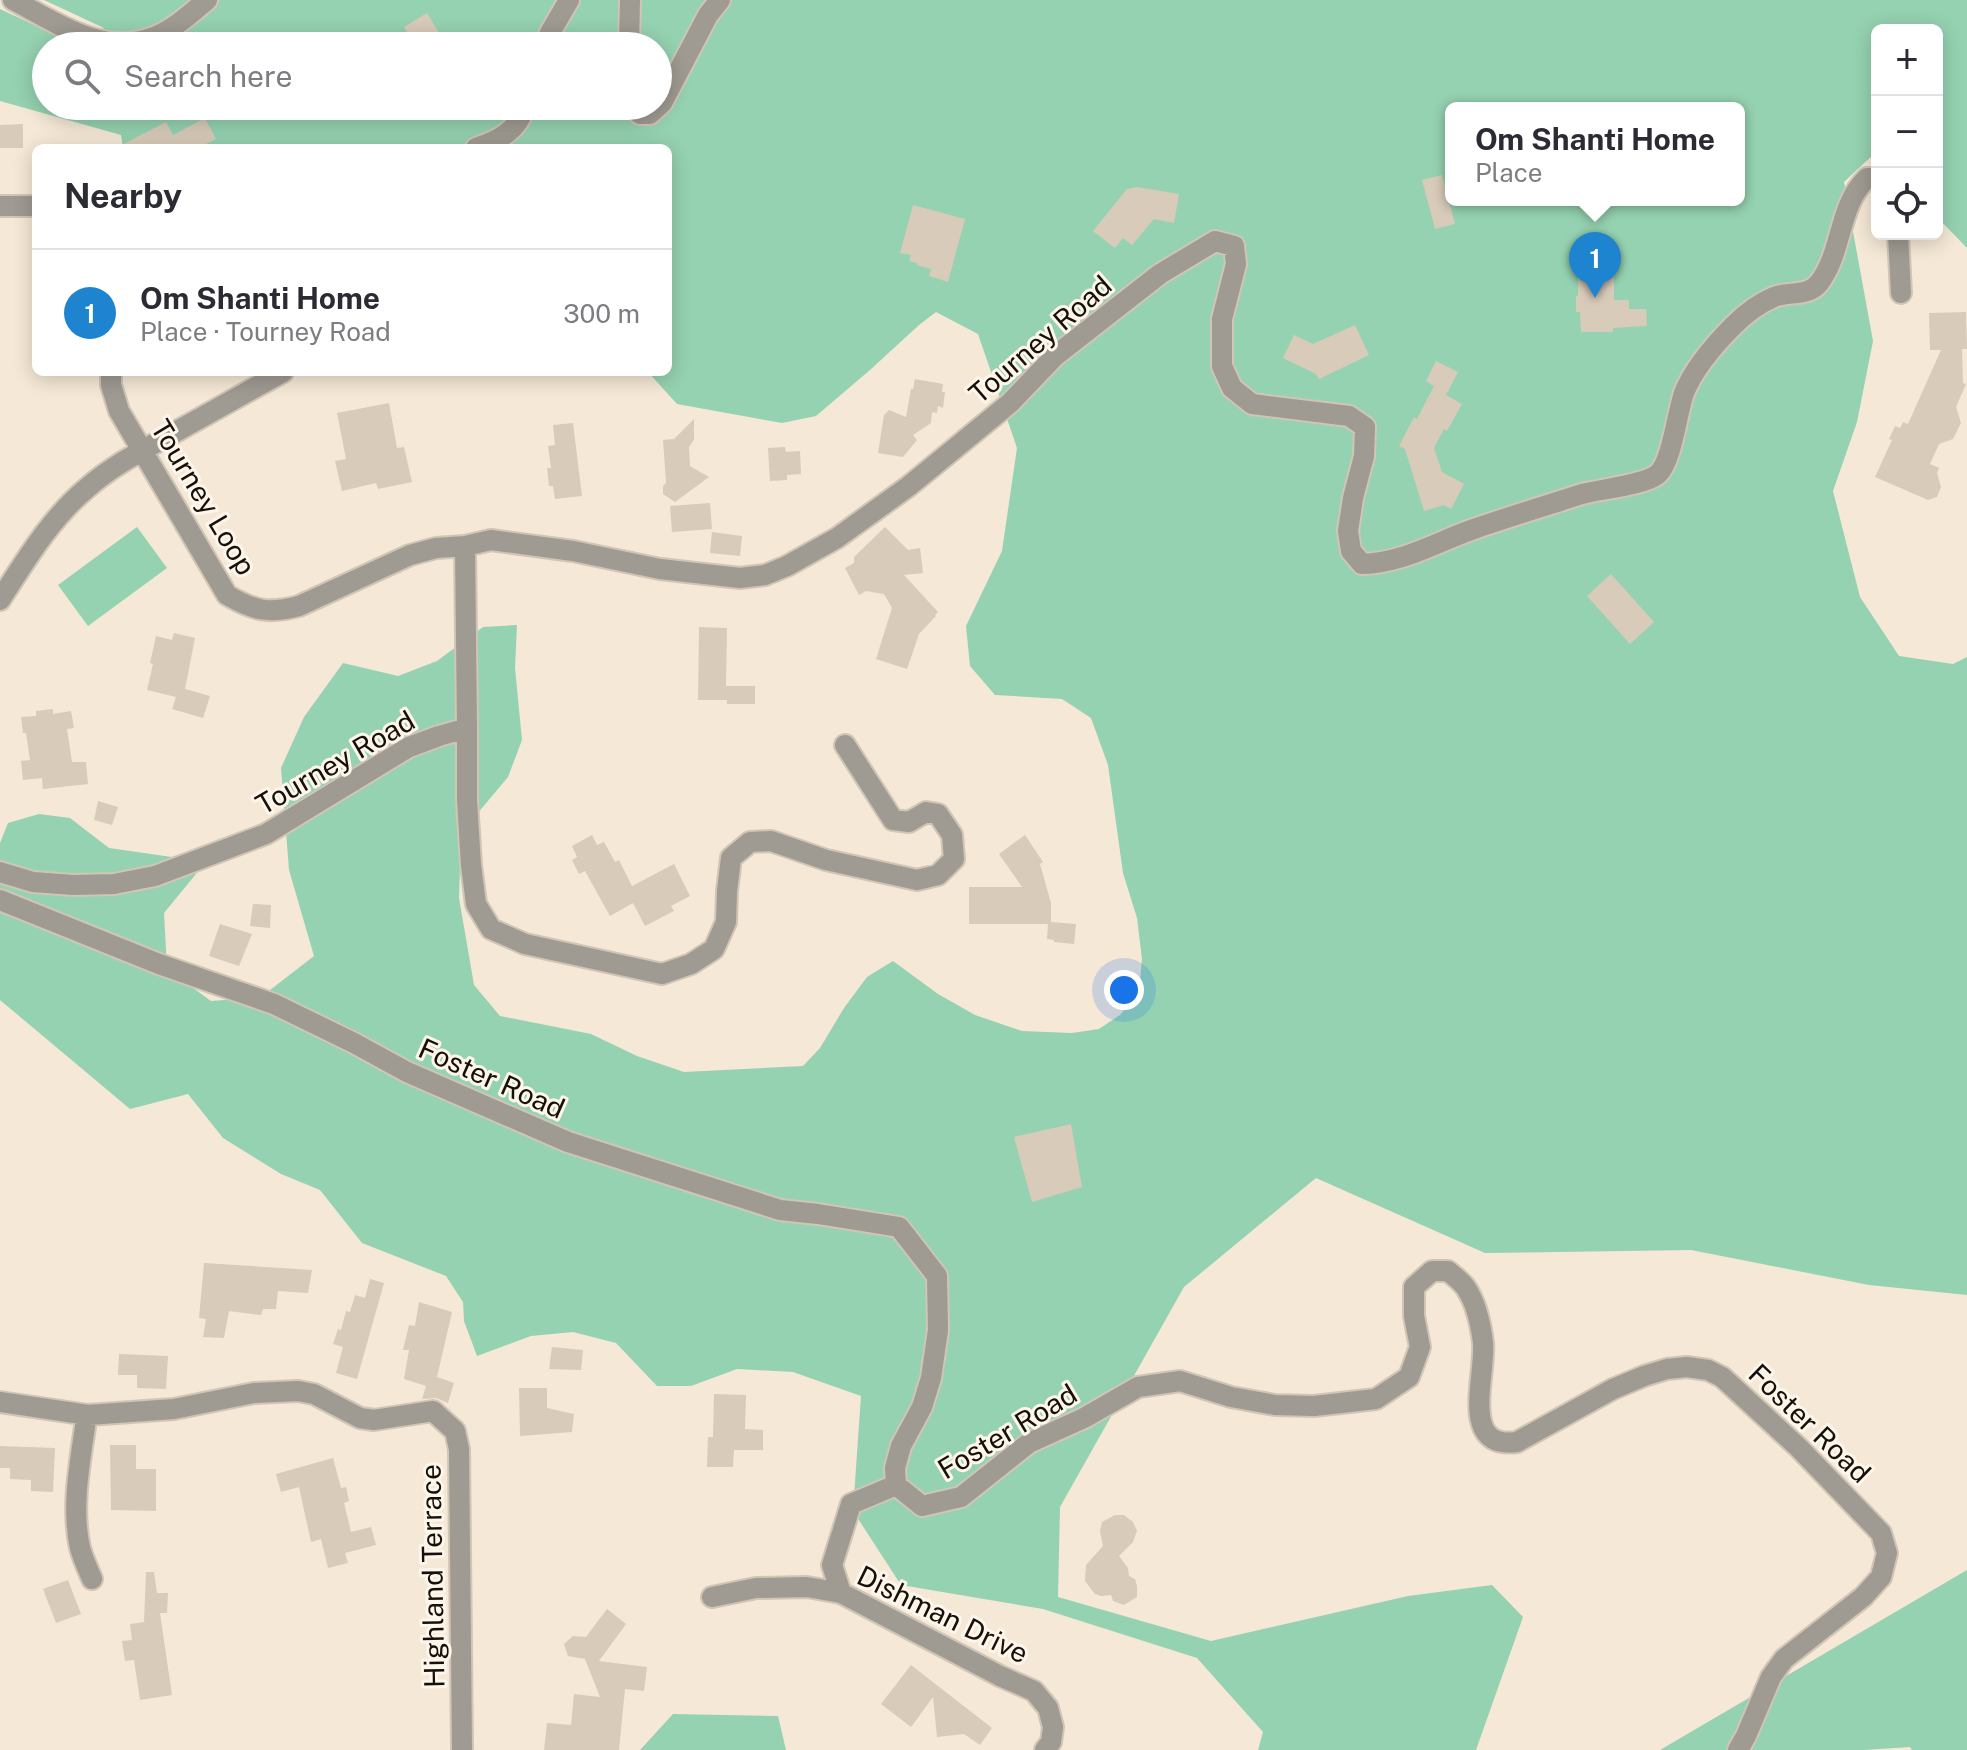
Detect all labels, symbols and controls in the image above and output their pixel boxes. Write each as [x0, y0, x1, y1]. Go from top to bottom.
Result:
map controls [1871, 24, 1943, 240]
button: + [1871, 24, 1943, 96]
search box [32, 32, 672, 120]
icon: search [60, 54, 104, 98]
text: Search here [124, 58, 292, 94]
button: − [1871, 96, 1943, 168]
popup [1445, 102, 1745, 206]
text: Om Shanti Home [1475, 121, 1715, 157]
text: Place [1475, 157, 1542, 188]
button: locate [1871, 168, 1943, 240]
text: Nearby [64, 176, 182, 216]
pin: 1 [1569, 232, 1621, 298]
street label: Tourney Road [962, 268, 1118, 410]
text: Om Shanti Home [140, 280, 380, 316]
text: 1 [84, 298, 96, 329]
text: 300 m [563, 298, 640, 329]
text: Place · Tourney Road [140, 316, 391, 347]
street label: Tourney Loop [145, 413, 263, 581]
street label: Tourney Road [250, 703, 420, 821]
your location [1104, 970, 1144, 1010]
street label: Foster Road [414, 1031, 570, 1125]
street label: Foster Road [1742, 1357, 1878, 1489]
street label: Foster Road [932, 1377, 1082, 1485]
street label: Highland Terrace [414, 1464, 450, 1688]
street label: Dishman Drive [852, 1558, 1034, 1670]

